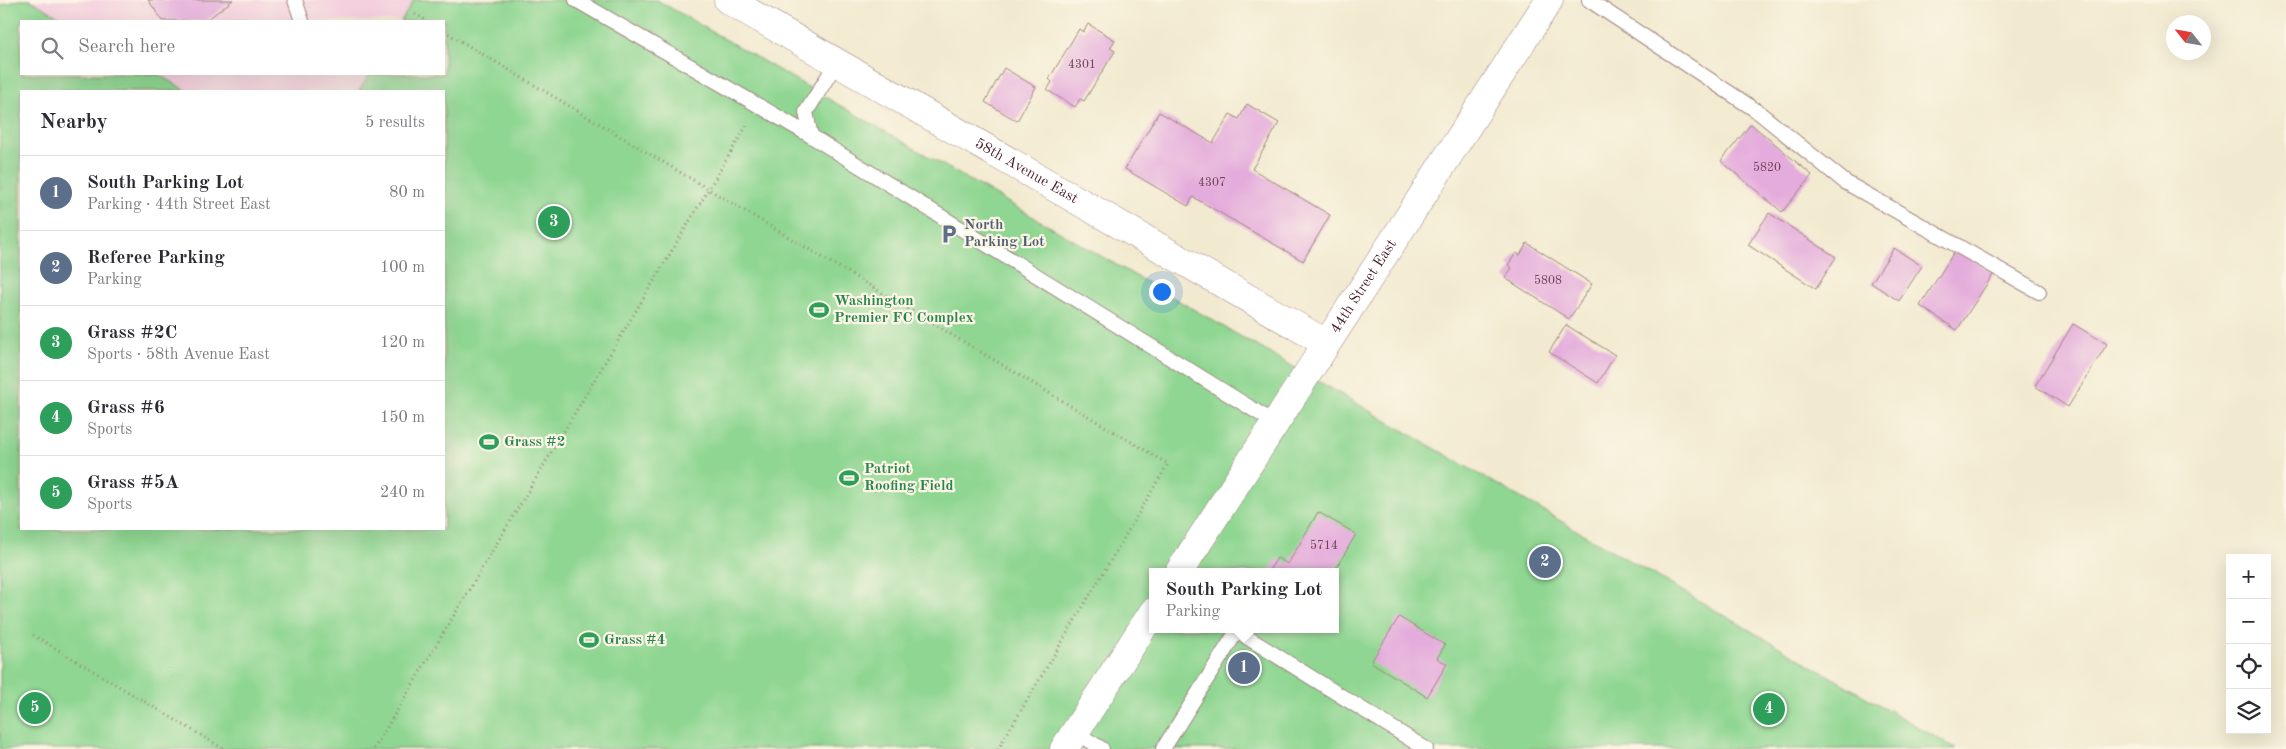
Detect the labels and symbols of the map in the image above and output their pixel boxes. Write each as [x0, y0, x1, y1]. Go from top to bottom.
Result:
north arrow [2166, 15, 2211, 60]
house number: 4301 [1068, 59, 1096, 71]
street label: 58th Avenue East [972, 136, 1081, 207]
house number: 5820 [1753, 161, 1781, 174]
house number: 4307 [1198, 177, 1226, 189]
pin: 3 [538, 203, 570, 241]
place label: North Parking Lot [964, 218, 1045, 250]
parking icon: North Parking Lot [938, 223, 960, 245]
street label: 44th Street East [1328, 237, 1399, 336]
house number: 5808 [1534, 274, 1562, 287]
your location [1149, 279, 1175, 305]
place label: Washington Premier FC Complex [834, 294, 974, 326]
sports icon: Washington Premier FC Complex [808, 299, 830, 321]
sports icon: Grass #2 [478, 431, 500, 453]
place label: Grass #2 [504, 435, 565, 450]
place label: Patriot Roofing Field [864, 462, 954, 494]
sports icon: Patriot Roofing Field [838, 467, 860, 489]
house number: 5714 [1310, 539, 1338, 552]
pin: 2 [1529, 543, 1561, 581]
sports icon: Grass #4 [578, 629, 600, 651]
place label: Grass #4 [604, 633, 665, 648]
pin: 1 [1228, 649, 1260, 687]
pin: 5 [19, 689, 51, 727]
pin: 4 [1753, 690, 1785, 728]

